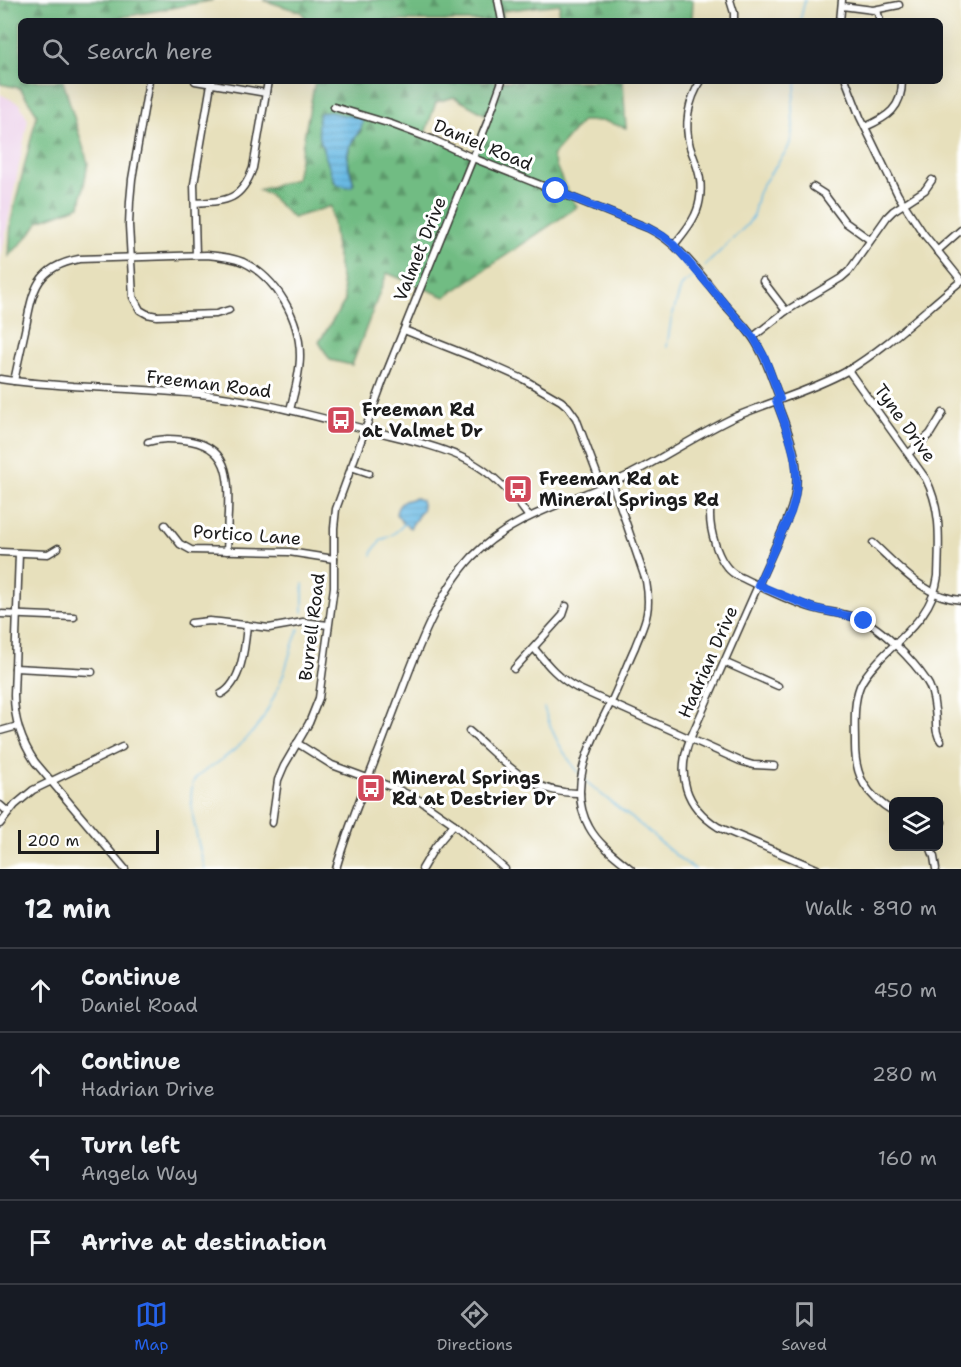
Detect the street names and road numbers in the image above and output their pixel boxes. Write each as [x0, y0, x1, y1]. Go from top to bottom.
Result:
street label: Daniel Road [430, 113, 536, 177]
street label: Valmet Drive [388, 193, 452, 305]
street label: Freeman Road [145, 364, 273, 404]
street label: Tyne Drive [869, 379, 941, 467]
street label: Portico Lane [192, 519, 302, 551]
street label: Burrell Road [293, 572, 331, 682]
street label: Hadrian Drive [673, 602, 743, 722]

